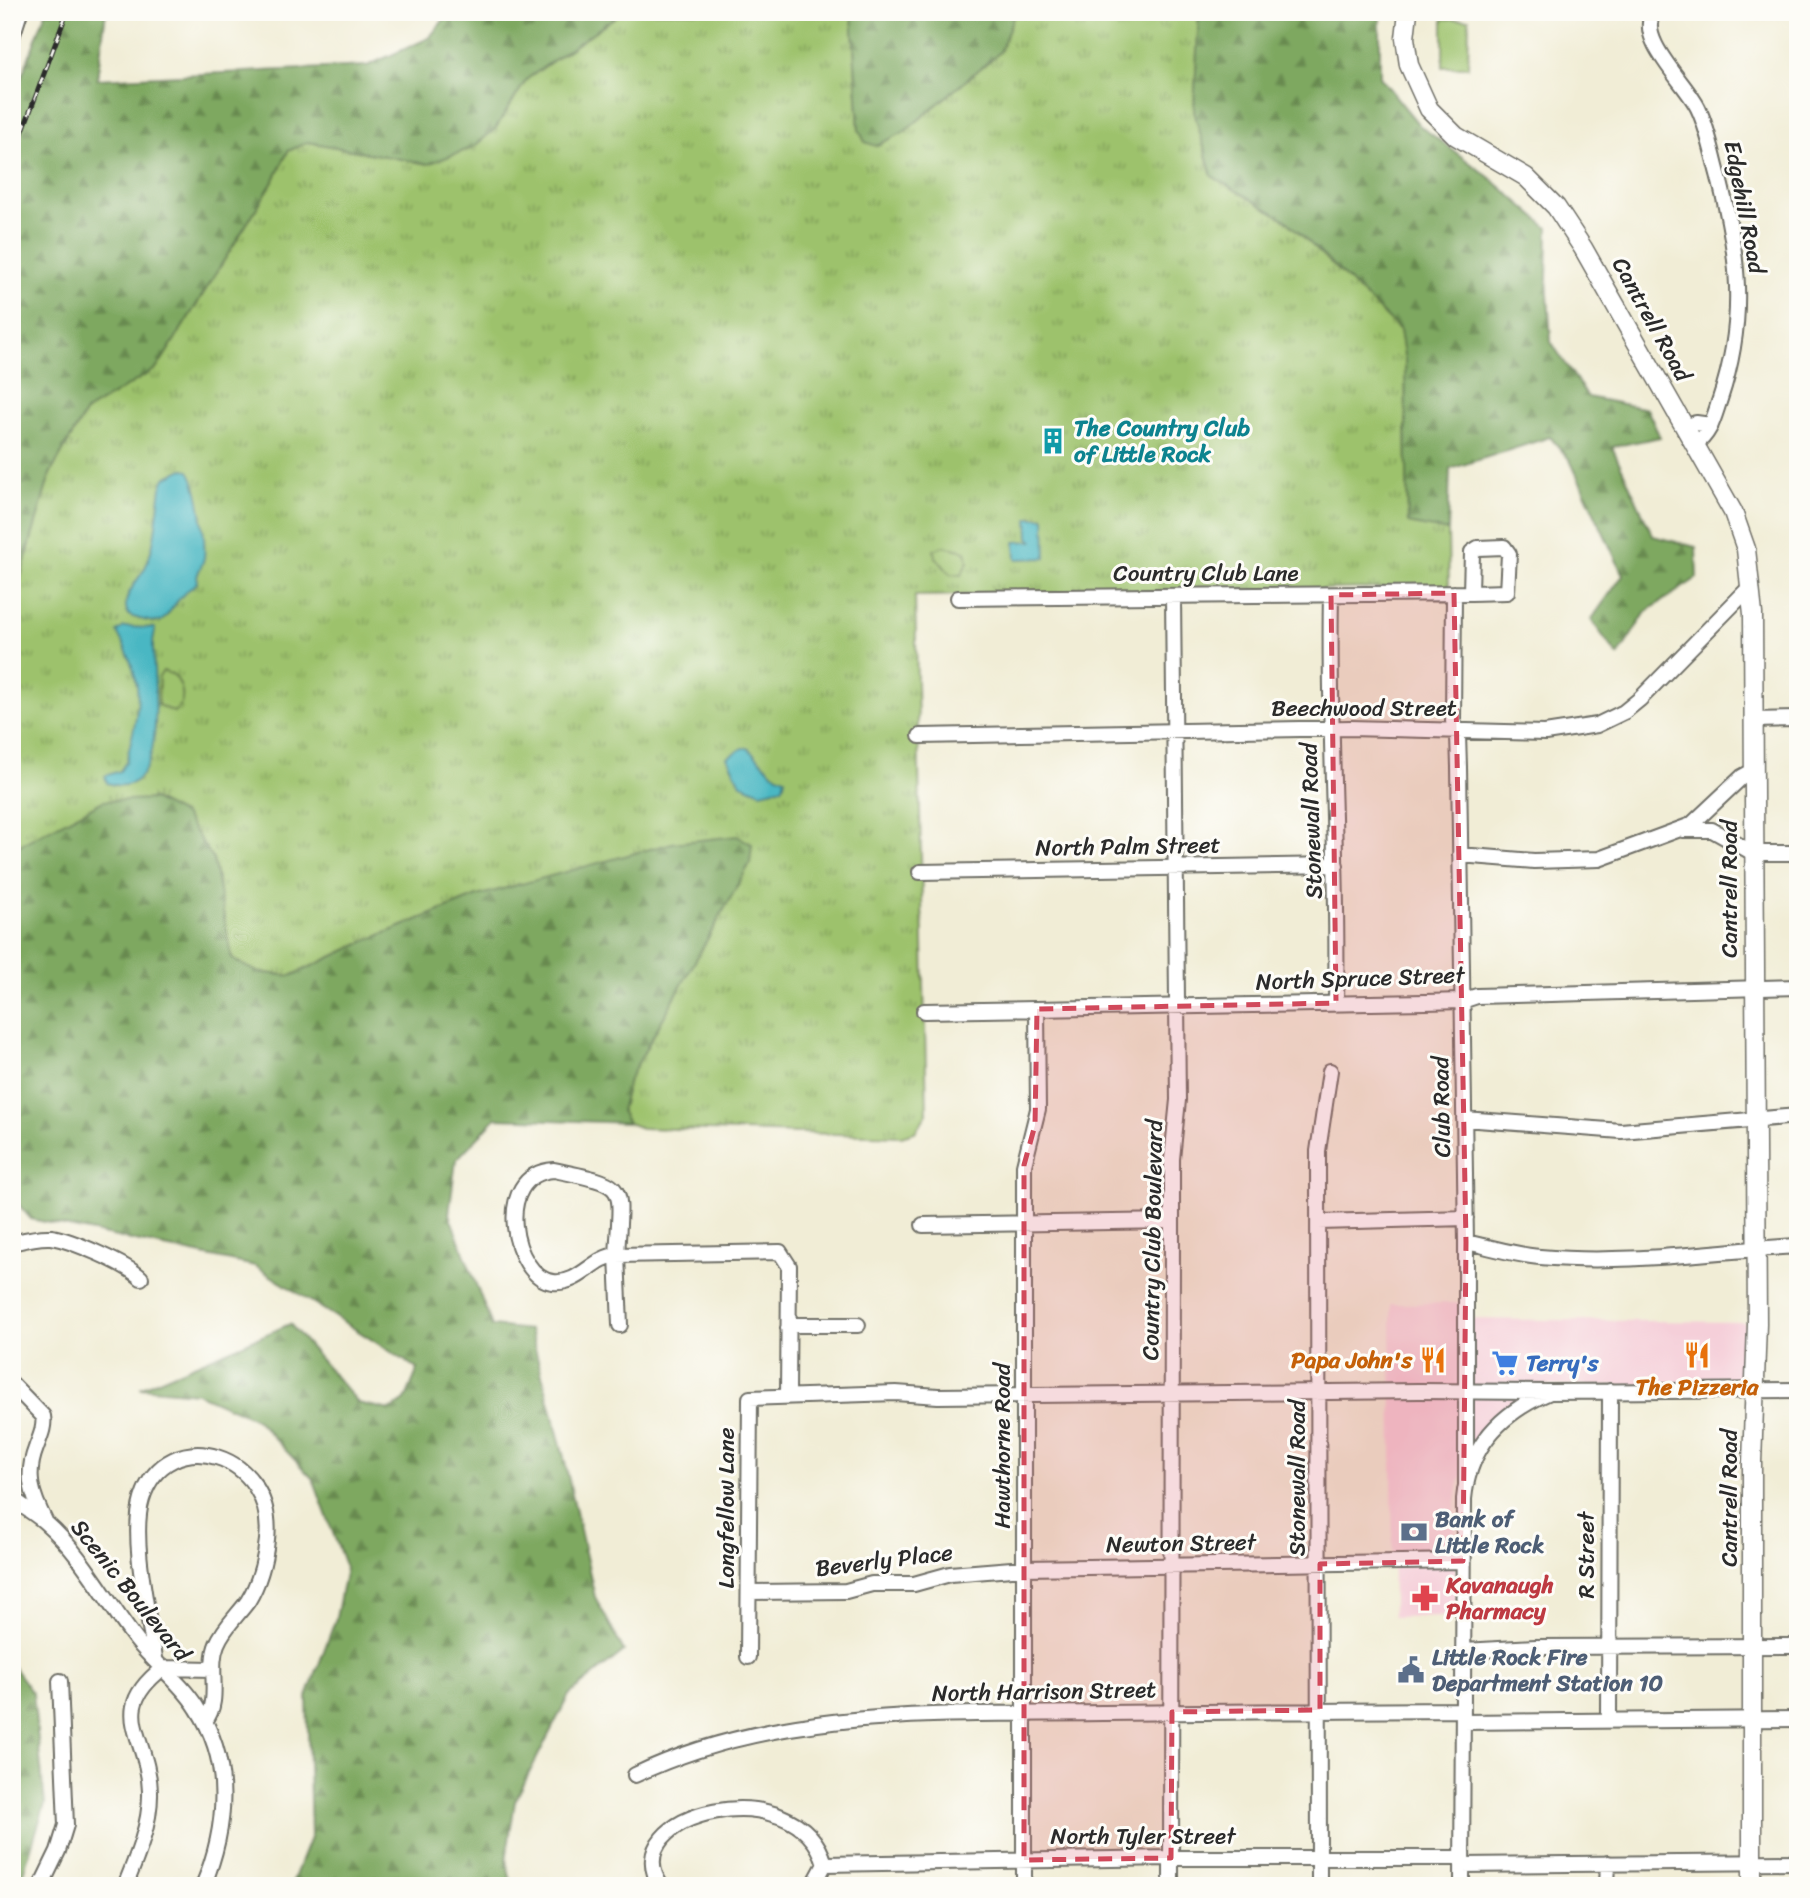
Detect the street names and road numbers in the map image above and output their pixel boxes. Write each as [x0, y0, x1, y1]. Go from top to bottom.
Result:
street label: Edgehill Road [1712, 137, 1778, 279]
street label: Cantrell Road [1600, 249, 1704, 391]
street label: Country Club Lane [1113, 553, 1299, 594]
street label: Beechwood Street [1271, 688, 1457, 729]
street label: Stonewall Road [1288, 740, 1335, 900]
street label: Cantrell Road [1709, 818, 1750, 958]
street label: North Palm Street [1035, 824, 1221, 869]
street label: North Spruce Street [1255, 954, 1467, 1003]
street label: Club Road [1420, 1054, 1463, 1158]
street label: Country Club Boulevard [1130, 1118, 1175, 1361]
street label: Hawthorne Road [982, 1361, 1023, 1529]
street label: Stonewall Road [1277, 1398, 1318, 1556]
street label: Longfellow Lane [706, 1427, 747, 1588]
street label: Cantrell Road [1709, 1427, 1750, 1567]
street label: Scenic Boulevard [60, 1510, 203, 1672]
street label: R Street [1566, 1510, 1607, 1598]
street label: Newton Street [1106, 1522, 1258, 1565]
street label: Beverly Place [813, 1532, 955, 1589]
street label: North Harrison Street [931, 1669, 1157, 1714]
street label: North Tyler Street [1051, 1816, 1237, 1857]

